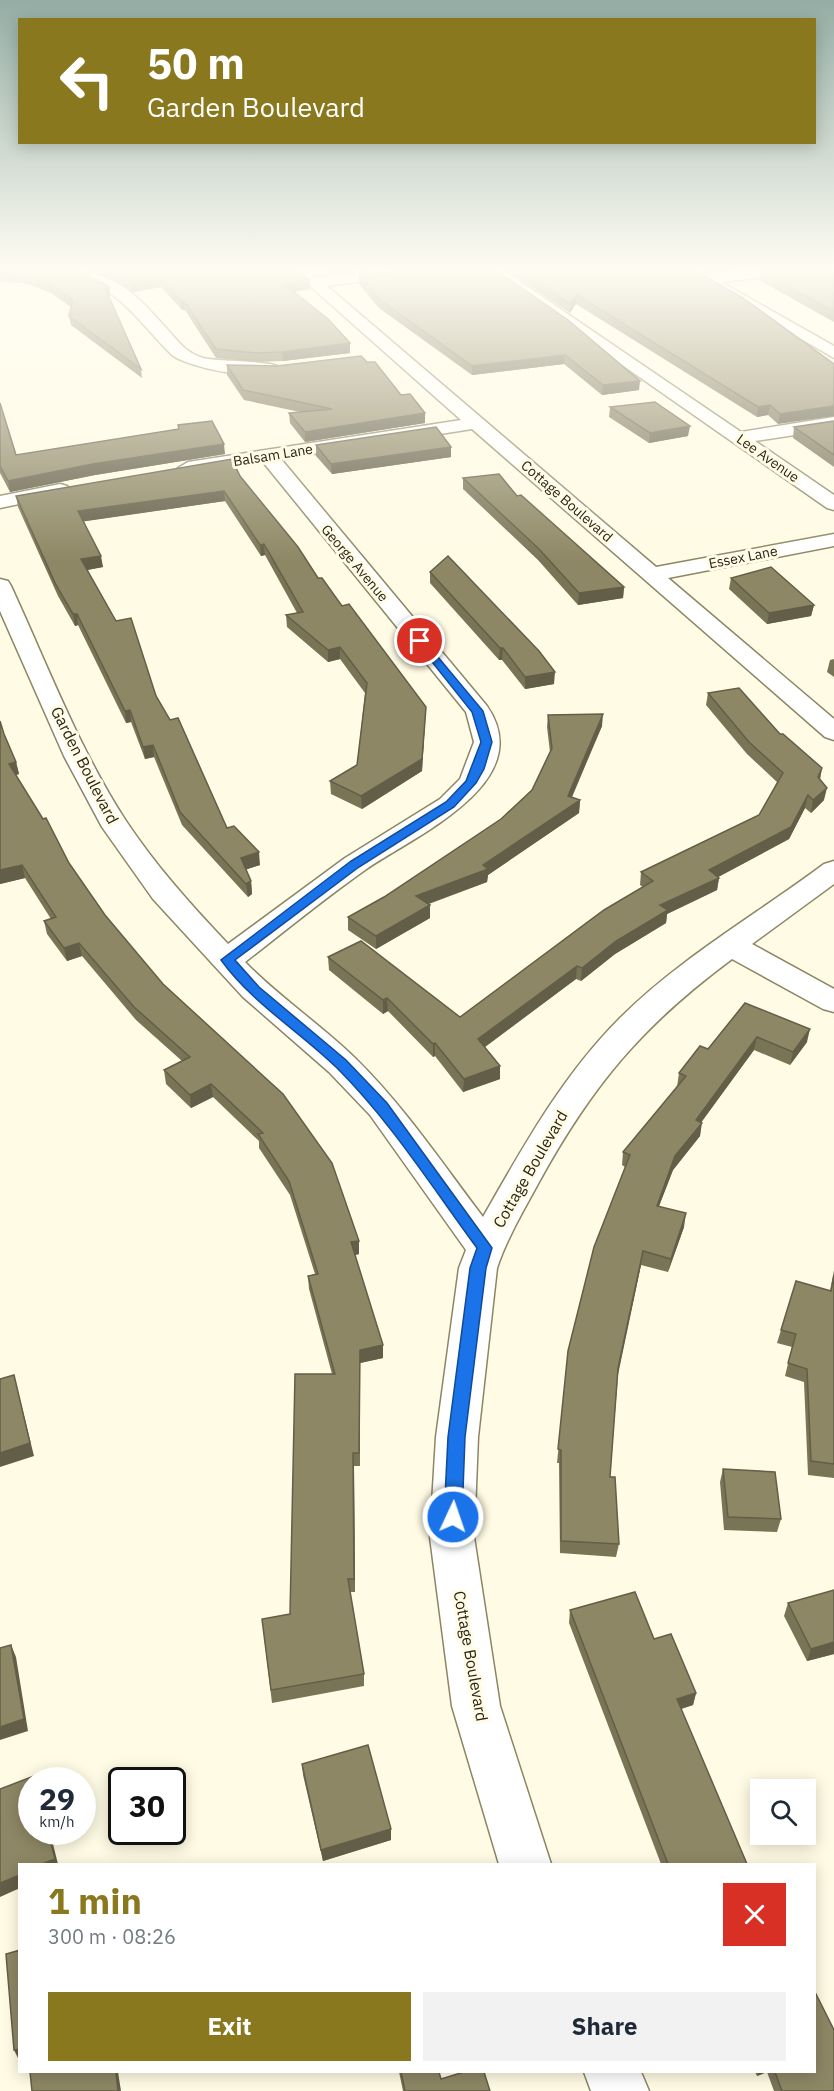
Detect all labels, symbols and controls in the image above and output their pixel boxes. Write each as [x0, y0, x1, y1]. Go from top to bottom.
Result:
text: 50 m [147, 36, 245, 91]
icon: left [48, 42, 126, 120]
text: Garden Boulevard [147, 89, 365, 124]
street label: Lee Avenue [733, 430, 803, 486]
street label: Balsam Lane [232, 440, 314, 470]
street label: Cottage Boulevard [517, 456, 617, 546]
street label: George Avenue [318, 521, 393, 605]
street label: Essex Lane [707, 541, 779, 572]
pin [394, 615, 445, 666]
icon: arrive [403, 624, 436, 657]
street label: Garden Boulevard [47, 703, 123, 827]
street label: Cottage Boulevard [488, 1107, 572, 1231]
position arrow [421, 1485, 485, 1549]
street label: Cottage Boulevard [450, 1589, 492, 1723]
speed limit sign: 30 [108, 1767, 186, 1845]
text: 29 [39, 1779, 75, 1818]
map controls [750, 1779, 816, 1845]
button: search [750, 1779, 816, 1845]
text: km/h [39, 1812, 75, 1831]
text: 1 min [48, 1877, 142, 1924]
button: close [723, 1883, 786, 1946]
text: 300 m · 08:26 [48, 1923, 176, 1950]
button: Exit [48, 1992, 411, 2061]
button: Share [423, 1992, 786, 2061]

